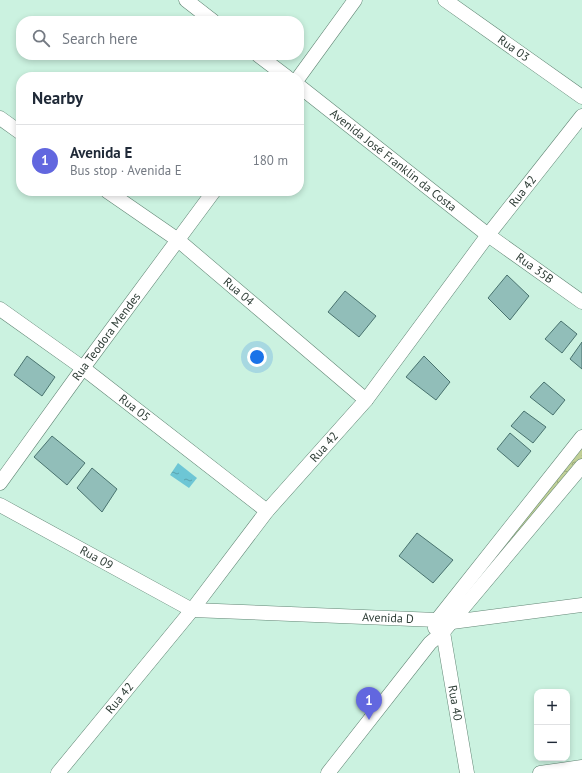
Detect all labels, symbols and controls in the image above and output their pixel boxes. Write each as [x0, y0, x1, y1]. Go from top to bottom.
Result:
search box [16, 16, 304, 60]
icon: search [30, 27, 52, 49]
text: Search here [62, 29, 138, 48]
street label: Rua 03 [495, 32, 533, 65]
text: Nearby [32, 87, 83, 109]
street label: Avenida José Franklin da Costa [327, 105, 460, 214]
text: Avenida E [70, 143, 132, 162]
text: 1 [41, 152, 49, 169]
text: 180 m [253, 152, 288, 169]
text: Bus stop · Avenida E [70, 162, 182, 179]
street label: Rua 42 [505, 172, 539, 210]
street label: Rua 35B [513, 249, 557, 286]
street label: Rua 04 [221, 274, 258, 309]
street label: Rua Teodora Mendes [68, 289, 143, 383]
your location [247, 347, 267, 367]
street label: Rua 05 [116, 391, 153, 424]
street label: Rua 42 [306, 428, 341, 465]
street label: Rua 09 [77, 542, 116, 573]
street label: Avenida D [362, 609, 414, 626]
street label: Rua 42 [102, 679, 136, 716]
street label: Rua 40 [445, 684, 466, 722]
pin: 1 [356, 687, 382, 720]
map controls [534, 689, 570, 761]
button: + [534, 689, 570, 725]
button: − [534, 725, 570, 761]

